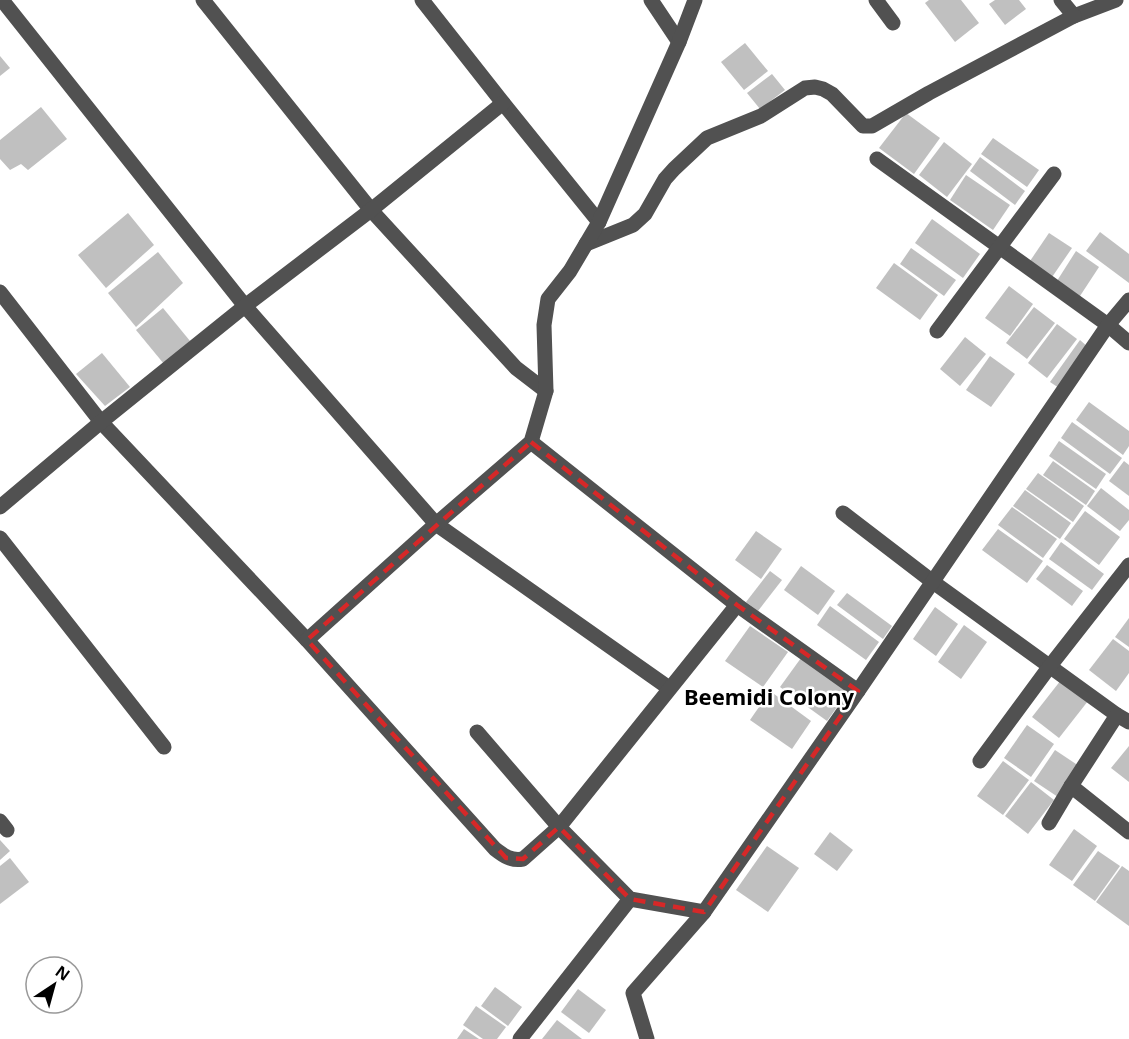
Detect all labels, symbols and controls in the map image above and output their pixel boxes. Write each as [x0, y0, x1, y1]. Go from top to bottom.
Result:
district label: Beemidi Colony [684, 681, 855, 711]
north arrow [24, 955, 84, 1015]
text: N [51, 960, 75, 986]

